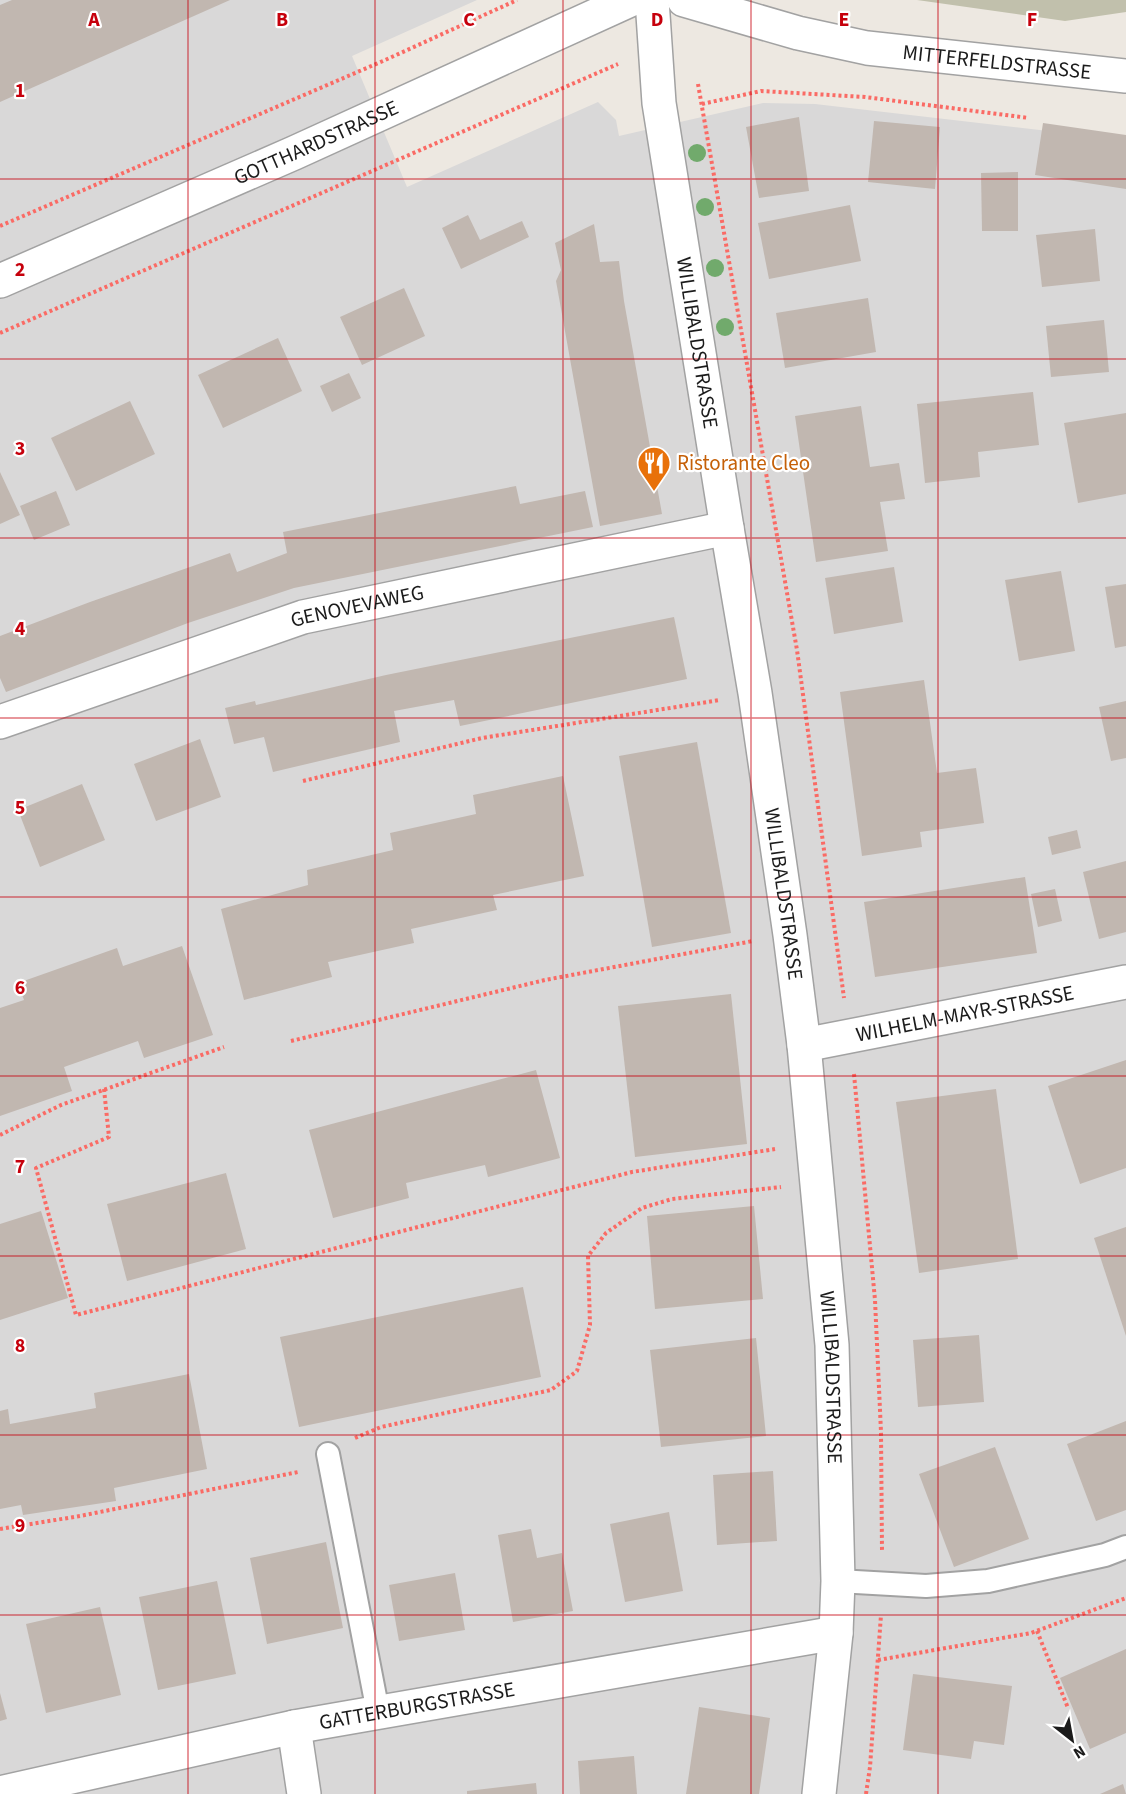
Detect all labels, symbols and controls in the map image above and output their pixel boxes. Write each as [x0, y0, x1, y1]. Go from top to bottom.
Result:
text: A [87, 6, 100, 34]
text: B [276, 6, 288, 34]
text: C [463, 6, 475, 34]
text: D [651, 6, 663, 34]
text: E [839, 6, 849, 34]
text: F [1027, 6, 1037, 34]
street label: MITTERFELDSTRASSE [901, 37, 1093, 87]
text: 1 [15, 77, 25, 105]
street label: GOTTHARDSTRASSE [229, 92, 403, 192]
street label: WILLIBALDSTRASSE [669, 255, 726, 431]
text: 2 [15, 256, 25, 284]
text: 3 [15, 435, 25, 463]
restaurant icon: Ristorante Cleo [636, 445, 672, 492]
place label: Ristorante Cleo [677, 448, 810, 478]
street label: GENOVEVAWEG [286, 577, 427, 635]
text: 4 [15, 615, 26, 643]
text: 5 [15, 794, 25, 822]
street label: WILLIBALDSTRASSE [757, 806, 811, 982]
text: 6 [15, 974, 25, 1002]
street label: WILHELM-MAYR-STRASSE [853, 978, 1077, 1049]
text: 7 [15, 1153, 25, 1181]
street label: WILLIBALDSTRASSE [812, 1289, 850, 1464]
text: 8 [15, 1332, 25, 1360]
text: 9 [15, 1512, 25, 1540]
street label: GATTERBURGSTRASSE [317, 1674, 517, 1737]
north arrow [1042, 1710, 1102, 1770]
text: N [1069, 1740, 1089, 1764]

